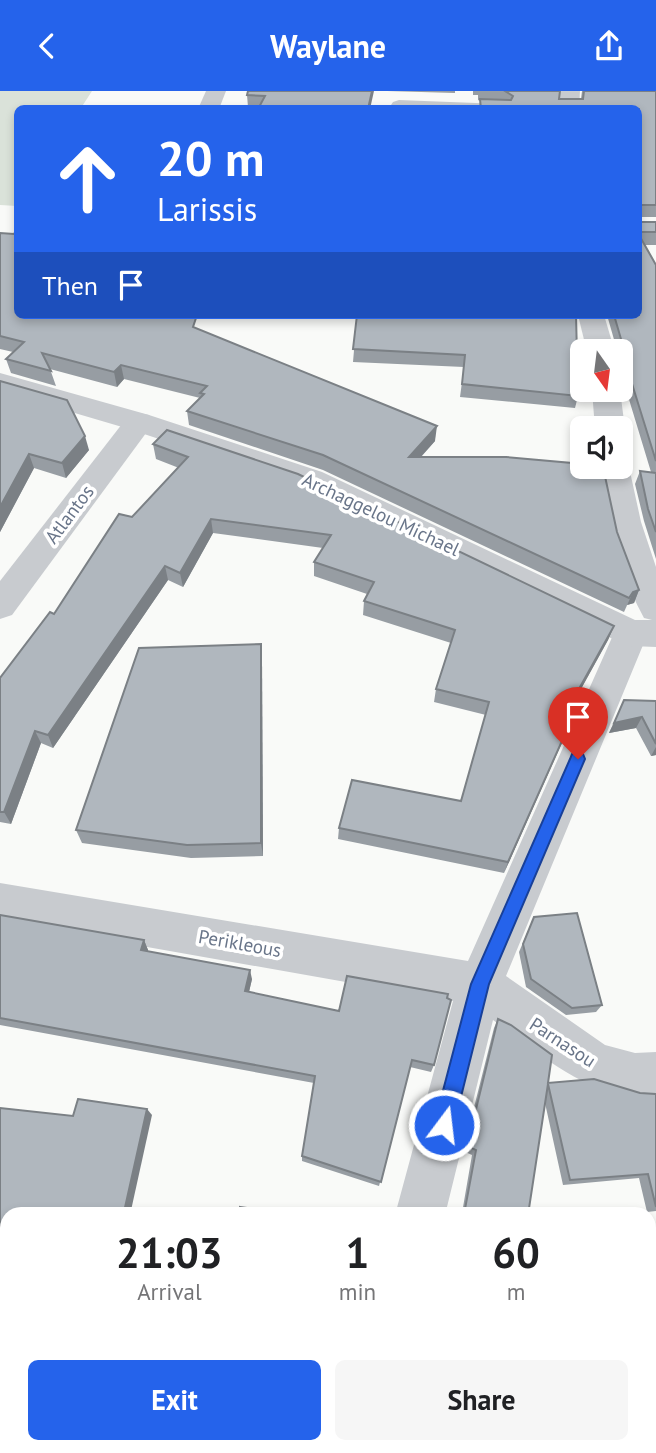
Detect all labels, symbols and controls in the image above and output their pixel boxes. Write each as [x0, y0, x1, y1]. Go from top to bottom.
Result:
text: Waylane [270, 25, 386, 67]
icon: back [28, 27, 66, 65]
icon: share [590, 27, 628, 65]
text: 20 m [157, 126, 264, 190]
icon: ahead [42, 133, 133, 224]
text: Larissis [157, 188, 257, 230]
icon: arrive [112, 266, 150, 304]
text: Then [42, 269, 98, 302]
north arrow [570, 339, 634, 403]
map controls [570, 339, 633, 479]
button: sound [570, 416, 633, 479]
street label: Archaggelou Michael [299, 467, 464, 561]
street label: Atlantos [39, 480, 99, 548]
pin [548, 687, 608, 759]
icon: arrive [559, 698, 597, 736]
street label: Perikleous [197, 924, 283, 962]
street label: Parnasou [525, 1012, 601, 1072]
position arrow [407, 1088, 481, 1162]
text: 21:03 [116, 1225, 223, 1280]
text: 1 [346, 1225, 369, 1280]
text: 60 [492, 1225, 540, 1280]
text: Arrival [137, 1277, 202, 1306]
text: min [339, 1277, 376, 1306]
text: m [507, 1277, 525, 1306]
button: Exit [28, 1360, 321, 1440]
button: Share [335, 1360, 628, 1440]

